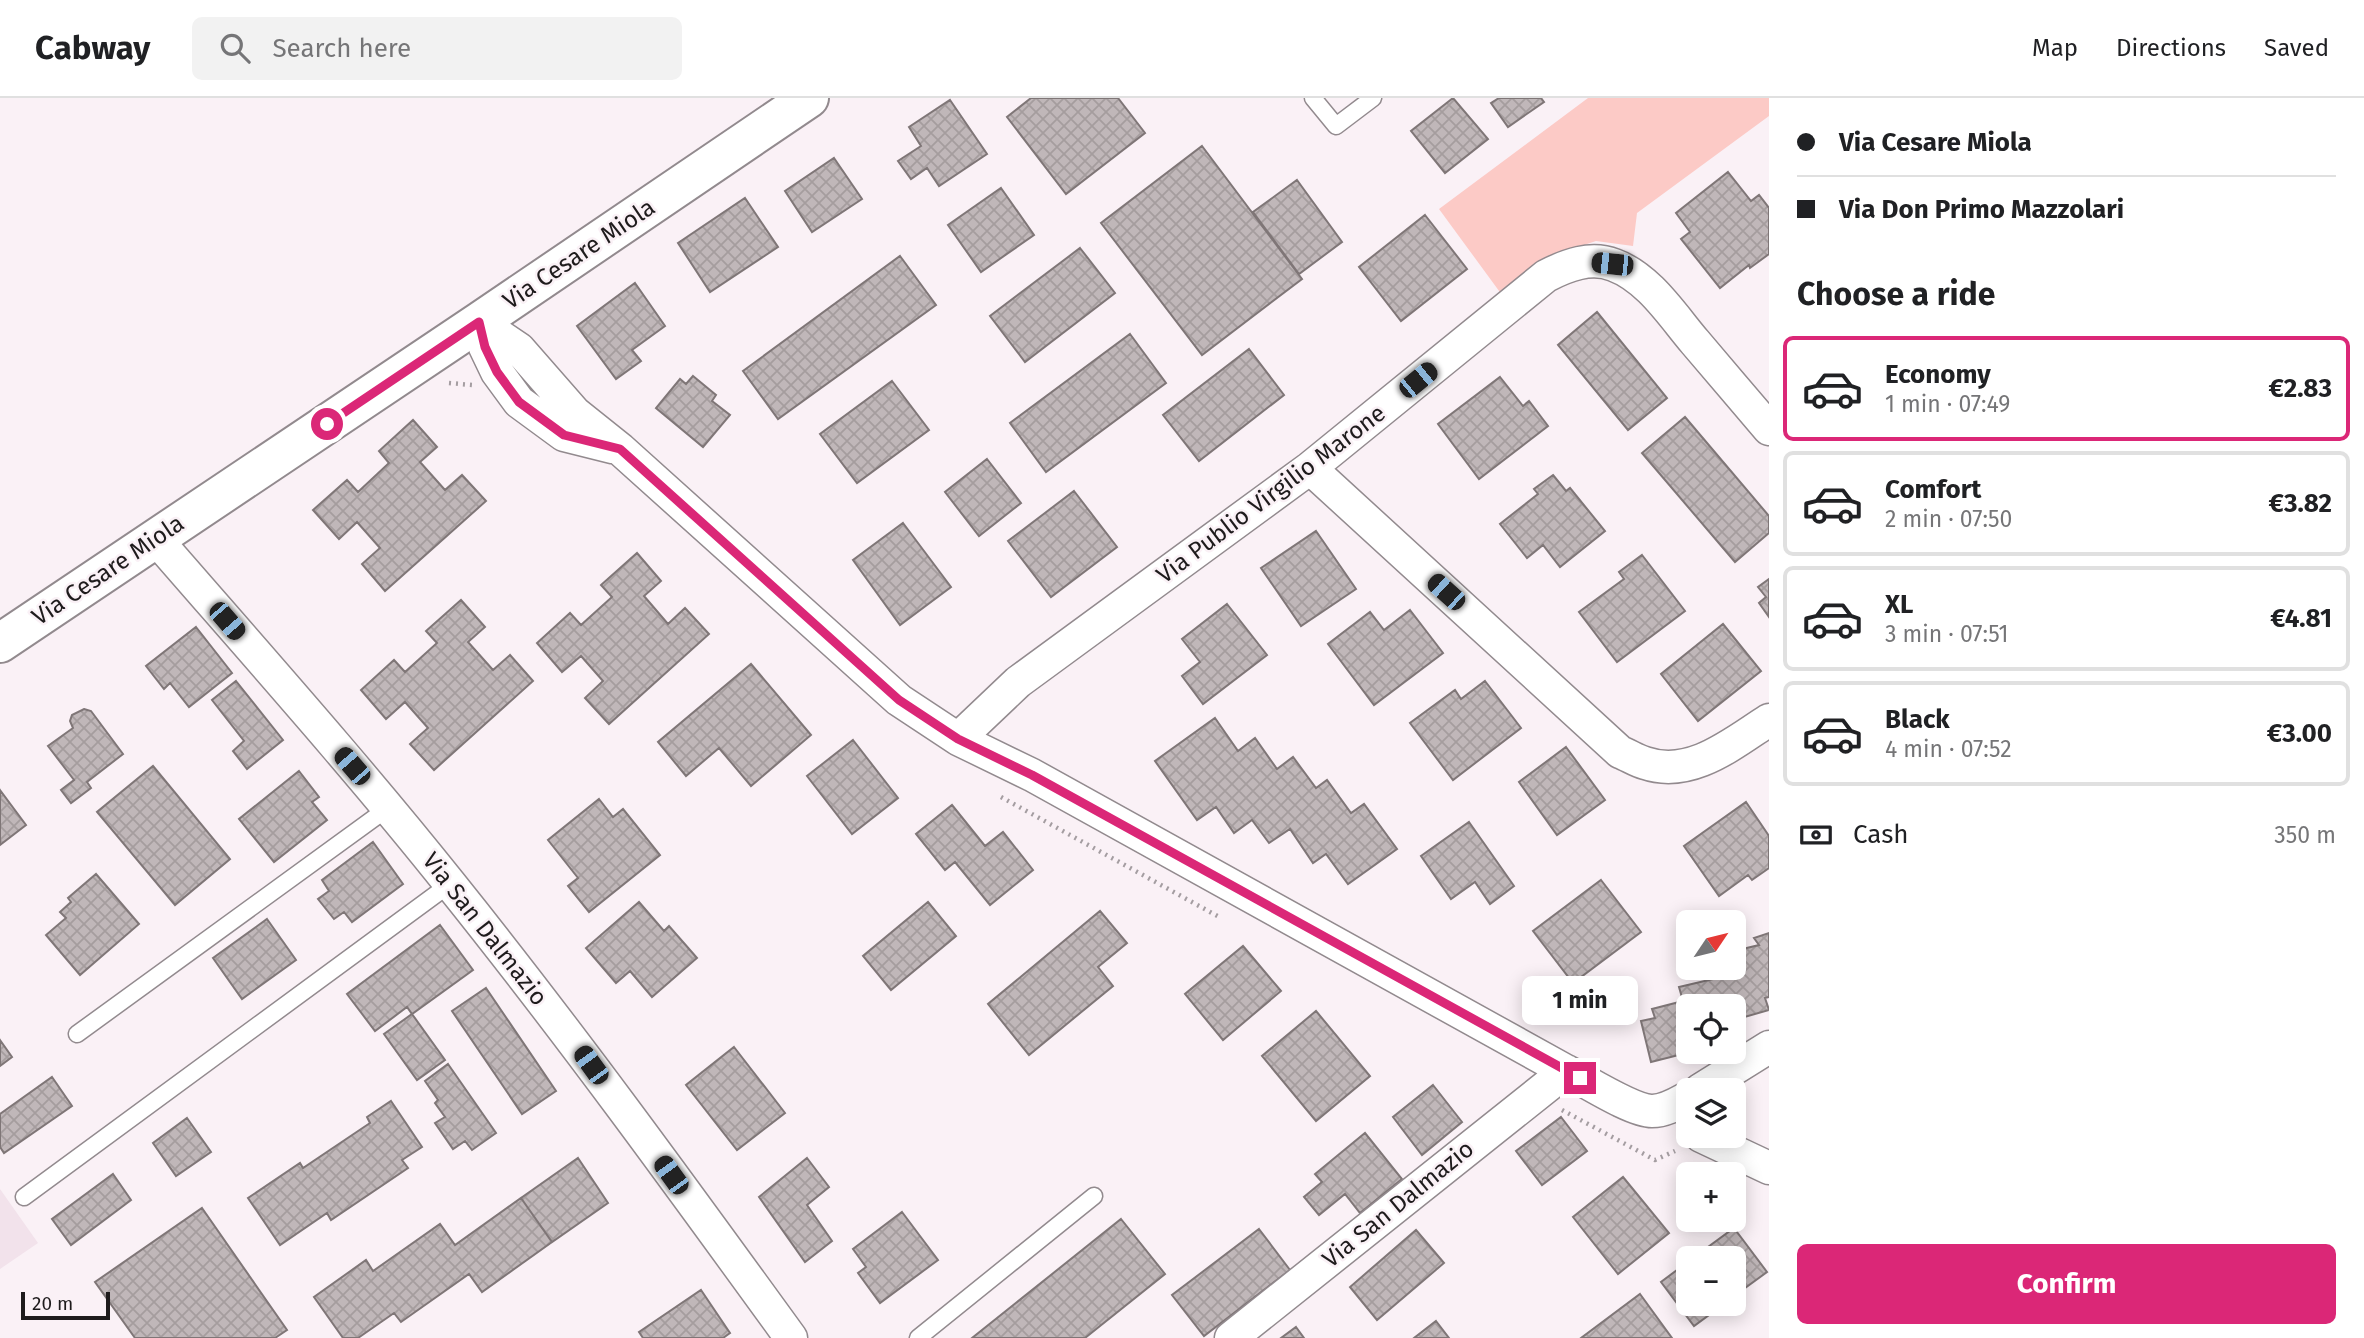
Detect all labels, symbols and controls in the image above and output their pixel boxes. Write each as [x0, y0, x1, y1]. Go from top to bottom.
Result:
search box [192, 17, 682, 80]
text: Cabway [35, 28, 150, 68]
icon: search [216, 29, 254, 67]
text: Search here [272, 33, 411, 64]
text: Map [2032, 34, 2078, 62]
text: Directions [2116, 34, 2226, 62]
text: Saved [2264, 34, 2329, 62]
text: Via Cesare Miola [1839, 127, 2032, 158]
street label: Via Cesare Miola [498, 193, 660, 315]
text: Via Don Primo Mazzolari [1839, 194, 2124, 225]
car [1591, 251, 1634, 277]
text: Choose a ride [1797, 275, 1995, 313]
icon: car [1801, 357, 1864, 420]
car [1396, 359, 1441, 401]
text: Economy [1885, 359, 1991, 390]
text: €2.83 [2269, 373, 2332, 404]
text: 1 min · 07:49 [1885, 390, 2010, 418]
street label: Via Publio Virgilio Marone [1151, 399, 1391, 589]
route start [311, 408, 343, 440]
icon: car [1801, 472, 1864, 535]
text: Comfort [1885, 474, 1981, 505]
text: €3.82 [2269, 488, 2332, 519]
text: 2 min · 07:50 [1885, 505, 2012, 533]
street label: Via Cesare Miola [27, 509, 189, 631]
car [1424, 570, 1469, 614]
icon: car [1801, 587, 1864, 650]
text: XL [1885, 589, 1913, 620]
car [206, 598, 249, 644]
text: €4.81 [2270, 603, 2332, 634]
text: 3 min · 07:51 [1885, 620, 2008, 648]
icon: car [1801, 702, 1864, 765]
text: Black [1885, 704, 1950, 735]
text: €3.00 [2267, 718, 2332, 749]
text: 4 min · 07:52 [1885, 735, 2012, 763]
car [331, 743, 374, 789]
icon: cash [1797, 816, 1835, 854]
text: Cash [1853, 819, 1909, 850]
text: 350 m [2274, 821, 2336, 849]
street label: Via San Dalmazio [417, 847, 553, 1011]
north arrow [1676, 910, 1746, 980]
map controls [1676, 910, 1746, 1316]
callout: 1 min [1522, 976, 1638, 1026]
text: 1 min [1552, 986, 1608, 1014]
button: locate [1676, 994, 1746, 1064]
car [571, 1042, 612, 1088]
route end [1564, 1062, 1596, 1094]
button: layers [1676, 1078, 1746, 1148]
street label: Via San Dalmazio [1317, 1135, 1479, 1273]
car [651, 1152, 692, 1198]
button: + [1676, 1162, 1746, 1232]
button: Confirm [1797, 1244, 2336, 1324]
button: − [1676, 1246, 1746, 1316]
scale bar [21, 1289, 110, 1321]
text: 20 m [32, 1292, 73, 1315]

